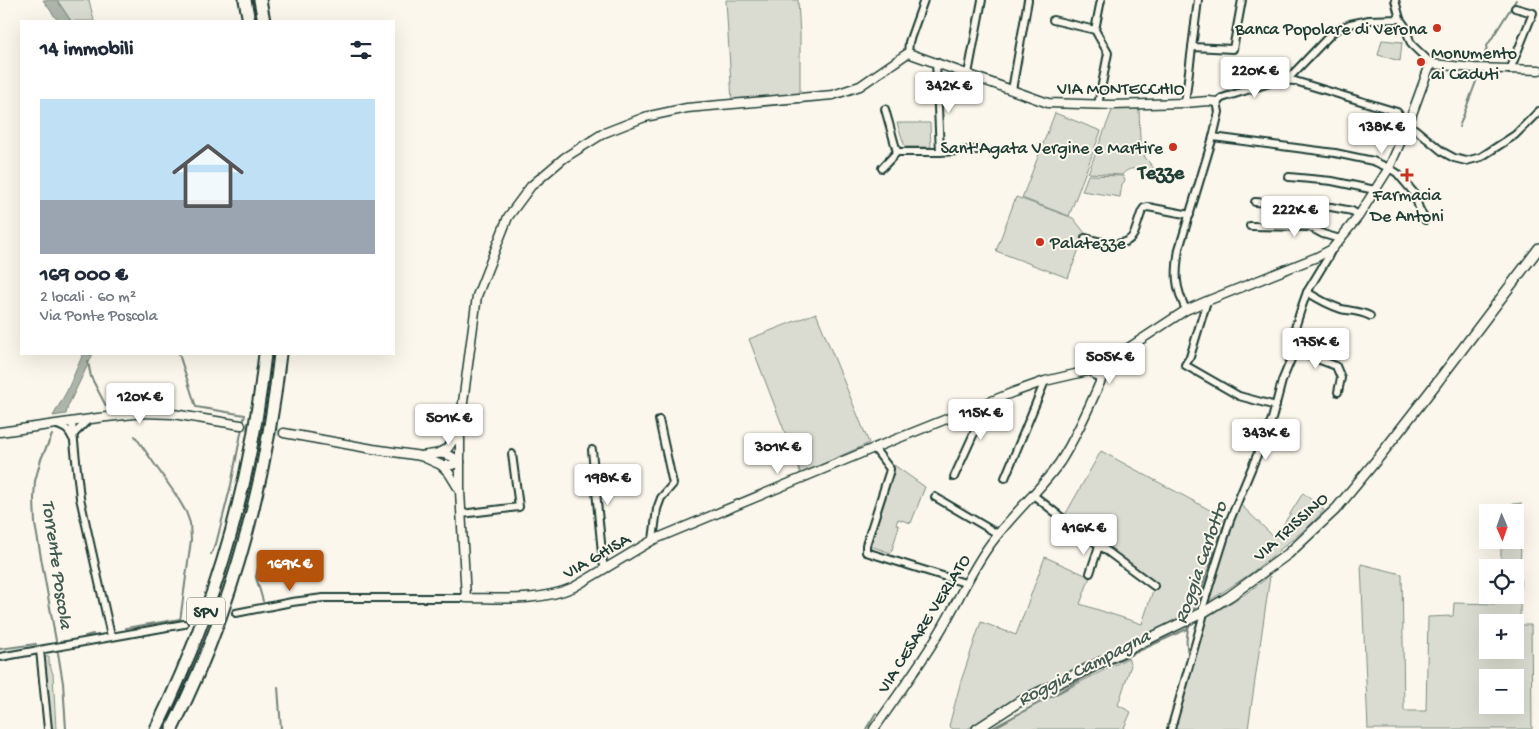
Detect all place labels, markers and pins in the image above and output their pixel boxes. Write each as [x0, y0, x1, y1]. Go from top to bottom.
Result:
place label: Banca Popolare di Verona [1234, 20, 1428, 41]
marker: Banca Popolare di Verona [1431, 22, 1443, 34]
place label: Monumento ai Caduti [1431, 44, 1517, 86]
pin: 220K € [1214, 56, 1296, 99]
marker: Monumento ai Caduti [1415, 56, 1427, 68]
pin: 342K € [908, 72, 990, 114]
pin: 138K € [1341, 112, 1423, 155]
place label: Sant'Agata Vergine e Martire [940, 139, 1164, 160]
marker: Sant'Agata Vergine e Martire [1167, 141, 1179, 153]
marker: Farmacia De Antoni [1401, 169, 1413, 181]
place label: Farmacia De Antoni [1369, 186, 1444, 228]
pin: 222K € [1254, 196, 1336, 238]
place label: Palatezze [1049, 234, 1126, 255]
marker: Palatezze [1034, 236, 1046, 248]
pin: 175K € [1275, 328, 1357, 370]
pin: 505K € [1069, 342, 1151, 385]
pin: 120K € [99, 382, 181, 425]
pin: 115K € [940, 398, 1022, 441]
pin: 501K € [408, 404, 490, 446]
pin: 343K € [1225, 418, 1307, 461]
pin: 301K € [737, 432, 819, 475]
pin: 198K € [567, 464, 649, 506]
pin: 416K € [1043, 514, 1125, 556]
pin: 169K € [249, 550, 331, 592]

